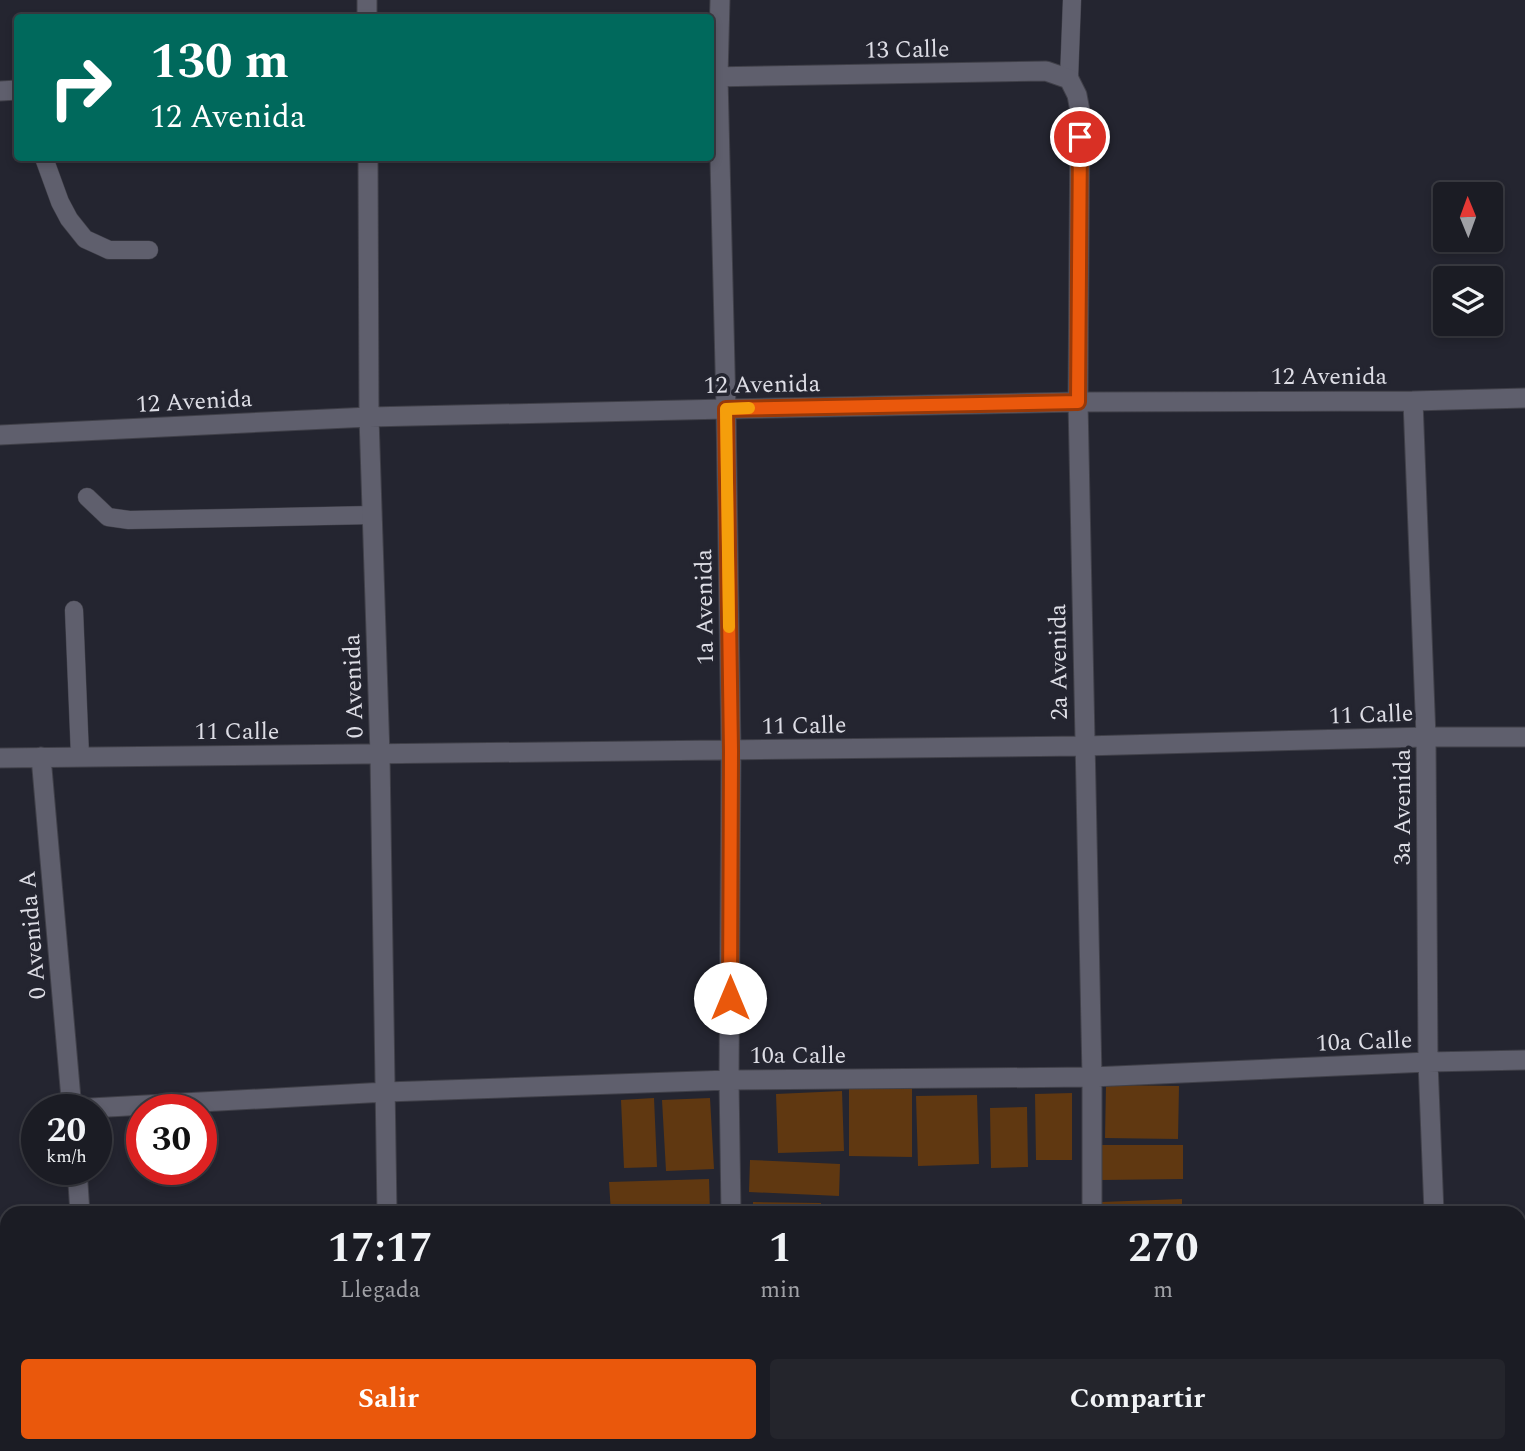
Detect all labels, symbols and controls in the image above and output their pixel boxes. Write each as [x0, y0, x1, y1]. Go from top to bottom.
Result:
text: 130 m [150, 25, 289, 100]
street label: 13 Calle [864, 31, 950, 69]
icon: right [35, 42, 126, 133]
text: 12 Avenida [150, 93, 306, 142]
pin [1050, 107, 1110, 167]
icon: arrive [1061, 118, 1099, 156]
north arrow [1433, 182, 1503, 252]
map controls [1433, 182, 1503, 336]
button: layers [1433, 266, 1503, 336]
street label: 12 Avenida [1271, 359, 1388, 395]
street label: 12 Avenida [703, 366, 821, 404]
street label: 12 Avenida [135, 381, 254, 423]
street label: 1a Avenida [686, 548, 724, 666]
street label: 2a Avenida [1040, 603, 1078, 721]
street label: 0 Avenida [334, 633, 374, 739]
street label: 11 Calle [1328, 696, 1414, 734]
street label: 11 Calle [761, 707, 847, 745]
street label: 11 Calle [195, 714, 279, 750]
street label: 3a Avenida [1385, 749, 1421, 865]
street label: 0 Avenida A [9, 869, 57, 1001]
position arrow [693, 961, 767, 1035]
street label: 10a Calle [1315, 1022, 1413, 1062]
street label: 10a Calle [750, 1038, 846, 1074]
speed limit sign: 30 [126, 1094, 217, 1185]
text: 20 [47, 1104, 86, 1157]
text: km/h [46, 1143, 87, 1170]
text: 17:17 [327, 1217, 433, 1280]
text: 1 [769, 1217, 792, 1280]
text: 270 [1128, 1217, 1199, 1280]
text: Llegada [340, 1273, 420, 1308]
text: min [760, 1273, 801, 1308]
text: m [1153, 1273, 1173, 1308]
button: Salir [21, 1359, 756, 1439]
button: Compartir [770, 1359, 1505, 1439]

